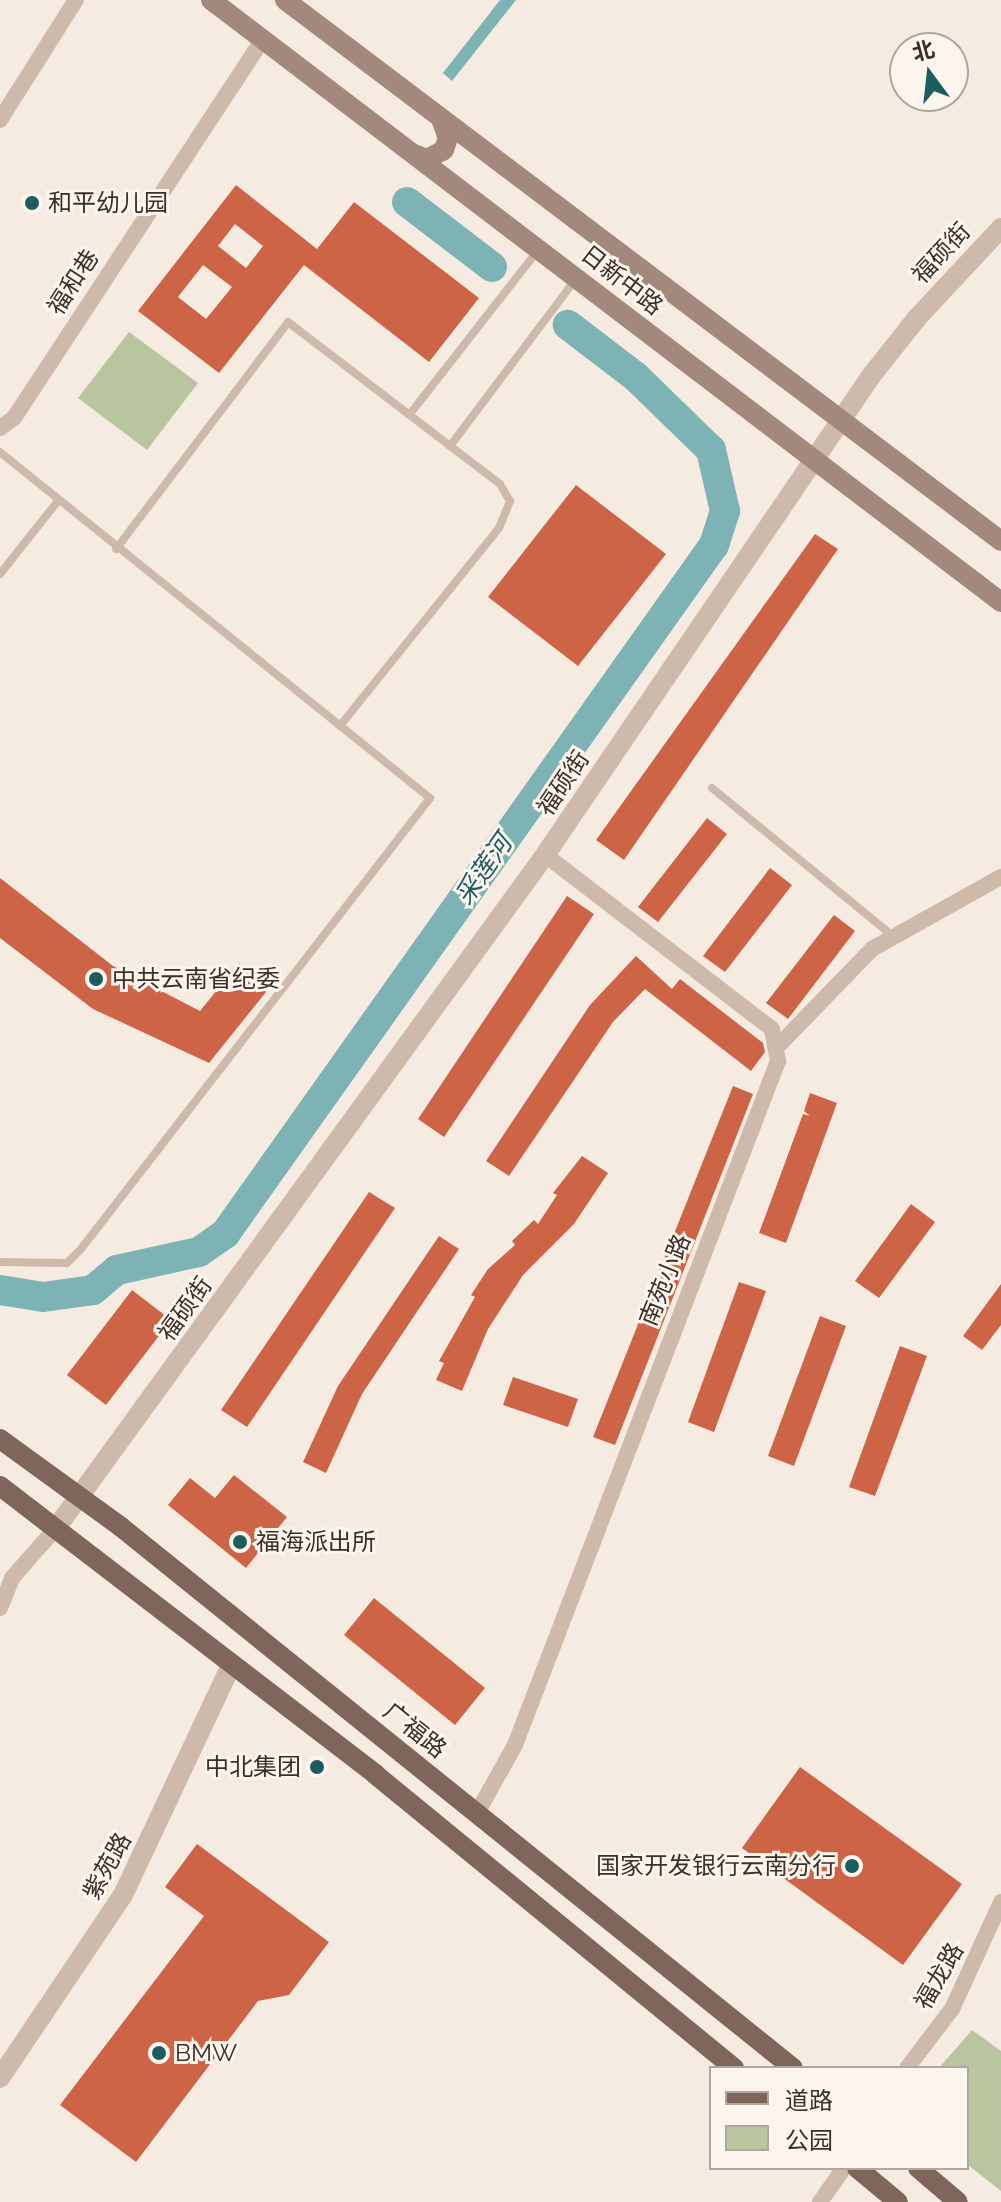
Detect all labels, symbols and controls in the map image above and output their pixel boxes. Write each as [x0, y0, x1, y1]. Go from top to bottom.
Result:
north arrow [889, 32, 969, 112]
text: 北 [909, 35, 937, 66]
place label: 和平幼儿园 [48, 189, 168, 217]
marker: 和平幼儿园 [23, 194, 41, 212]
street label: 福硕街 [906, 217, 976, 289]
street label: 日新中路 [575, 239, 669, 321]
street label: 福和巷 [41, 244, 105, 320]
street label: 福硕街 [531, 745, 595, 821]
water label: 采莲河 [449, 829, 519, 911]
place label: 中共云南省纪委 [112, 965, 280, 993]
marker: 中共云南省纪委 [87, 970, 105, 988]
street label: 南苑小路 [634, 1230, 696, 1330]
street label: 福硕街 [152, 1271, 218, 1347]
place label: 福海派出所 [256, 1528, 376, 1556]
marker: 福海派出所 [231, 1533, 249, 1551]
street label: 广福路 [378, 1696, 452, 1764]
place label: 中北集团 [205, 1753, 301, 1781]
marker: 中北集团 [308, 1758, 326, 1776]
street label: 紫苑路 [77, 1828, 137, 1904]
place label: 国家开发银行云南分行 [596, 1852, 836, 1880]
marker: 国家开发银行云南分行 [843, 1857, 861, 1875]
street label: 福龙路 [909, 1938, 969, 2014]
place label: BMW [175, 2039, 237, 2067]
marker: BMW [150, 2044, 168, 2062]
legend [709, 2066, 969, 2170]
text: 道路 [785, 2086, 833, 2115]
text: 公园 [785, 2126, 833, 2155]

